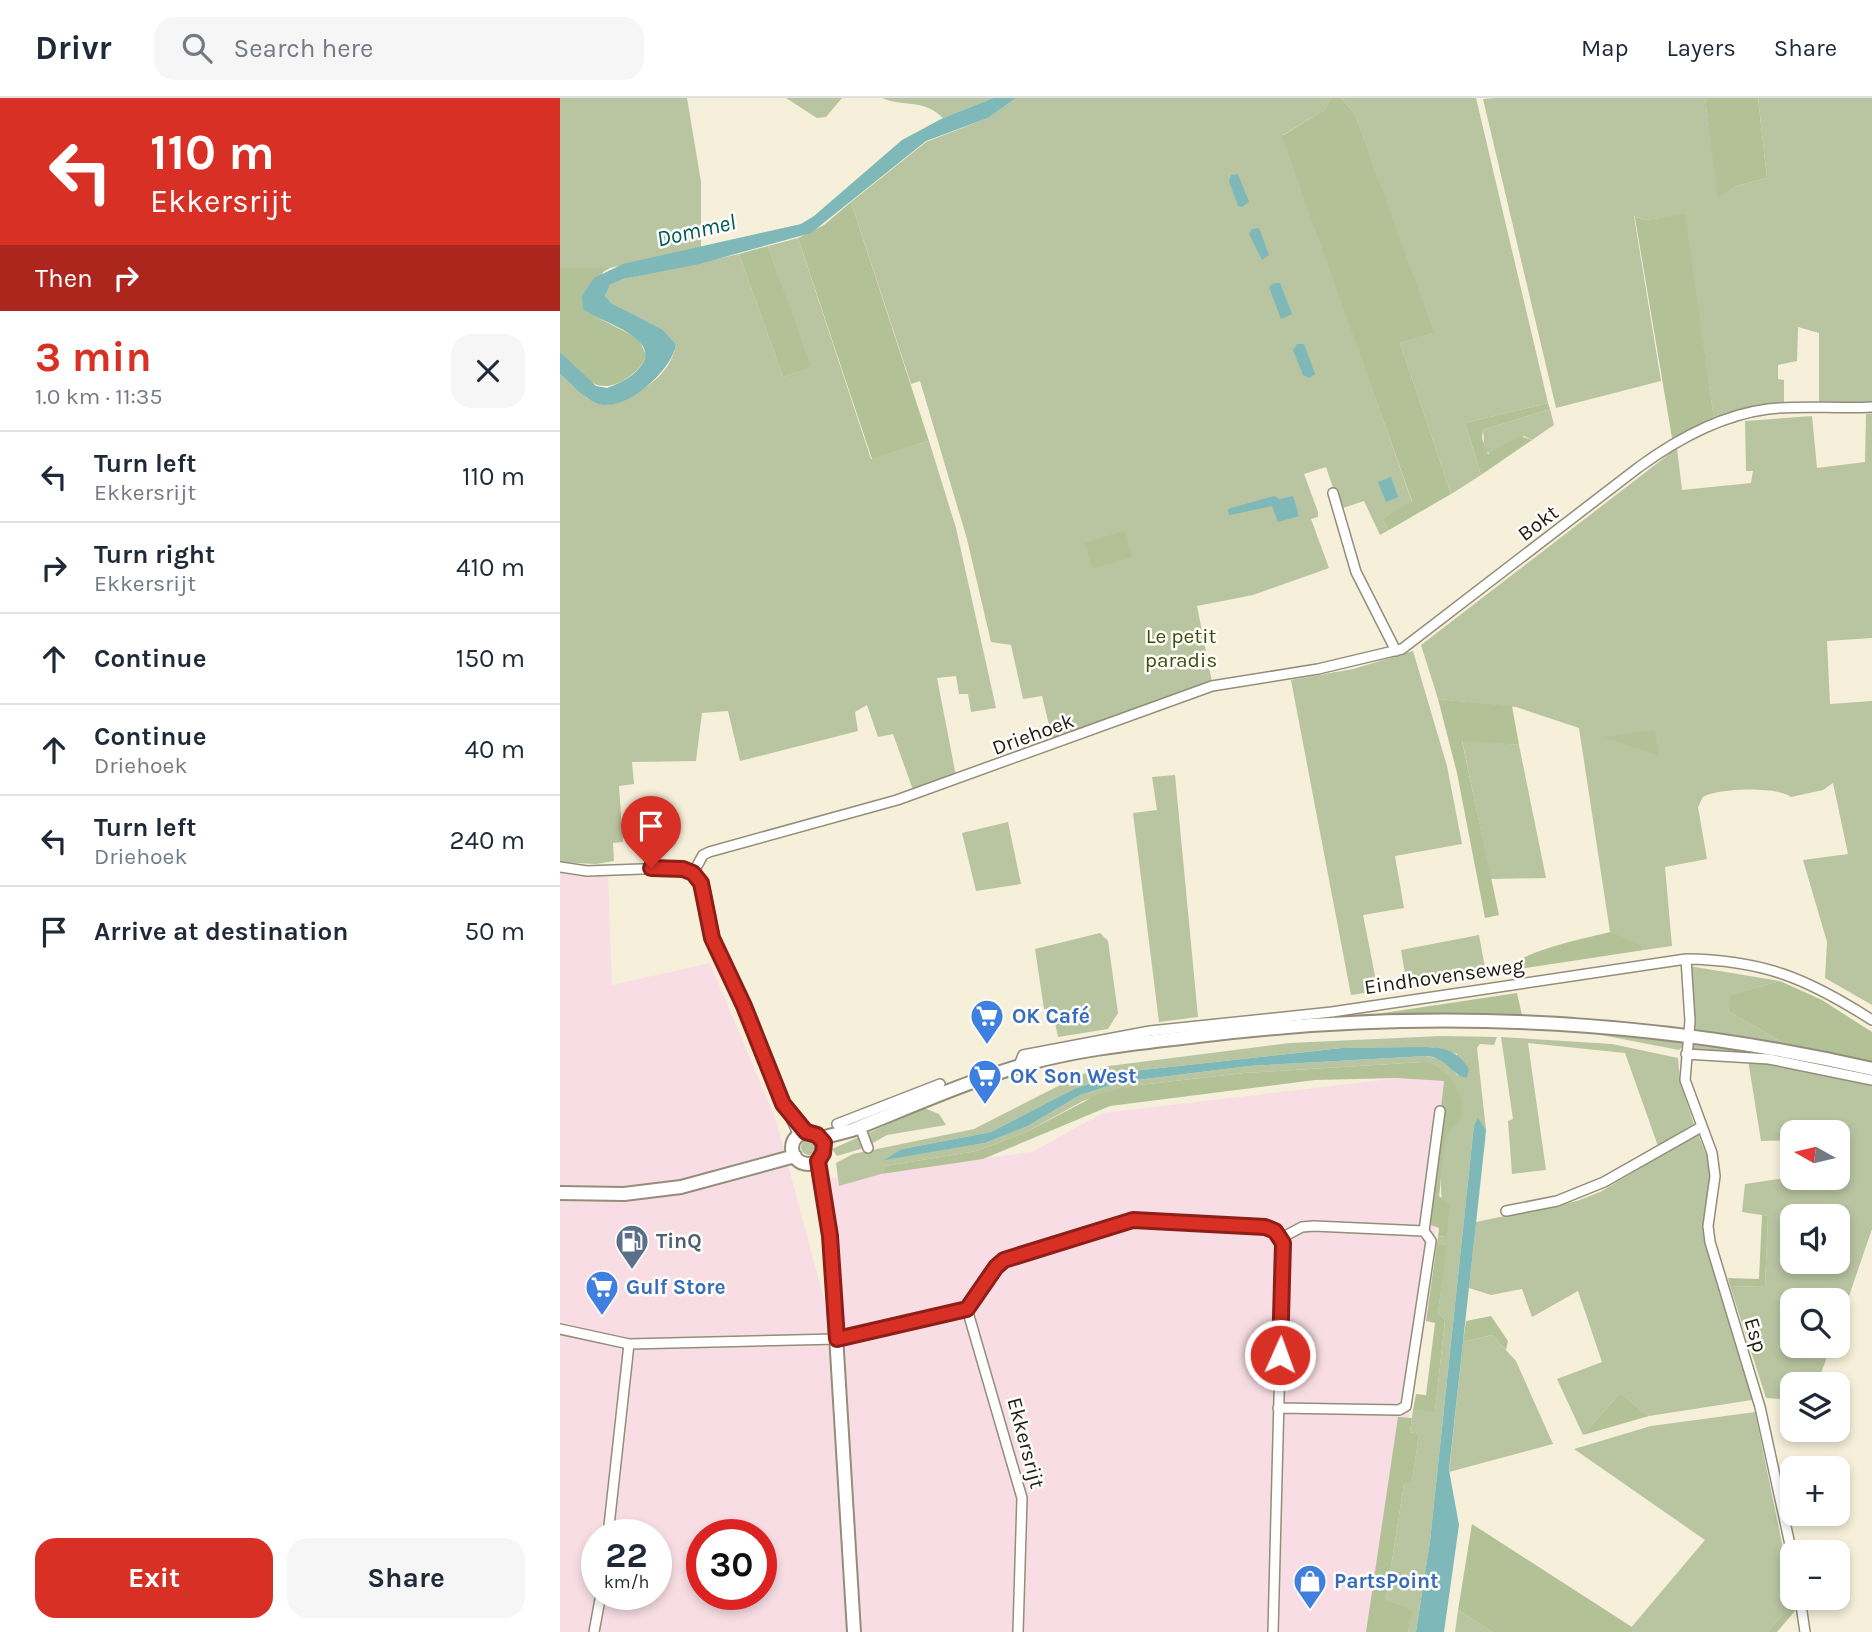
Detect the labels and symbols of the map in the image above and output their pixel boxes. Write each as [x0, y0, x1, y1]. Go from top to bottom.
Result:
water label: Dommel [654, 208, 738, 253]
street label: Bokt [1513, 500, 1563, 546]
park label: Le petit paradis [1145, 624, 1217, 672]
street label: Driehoek [989, 708, 1077, 760]
pin [621, 796, 681, 868]
street label: Eindhovenseweg [1363, 953, 1526, 999]
supermarket icon: OK Café [968, 997, 1006, 1046]
place label: OK Café [1012, 1004, 1090, 1028]
supermarket icon: OK Son West [966, 1057, 1004, 1106]
place label: OK Son West [1010, 1064, 1137, 1088]
north arrow [1780, 1120, 1850, 1190]
fuel station icon: TinQ [613, 1222, 651, 1271]
place label: TinQ [656, 1229, 702, 1253]
supermarket icon: Gulf Store [583, 1268, 621, 1317]
place label: Gulf Store [626, 1275, 726, 1299]
street label: Esp [1739, 1315, 1773, 1355]
position arrow [1243, 1318, 1317, 1392]
street label: Ekkersrijt [1002, 1395, 1050, 1491]
speed limit sign: 30 [686, 1519, 777, 1610]
shop icon: PartsPoint [1291, 1562, 1329, 1611]
place label: PartsPoint [1334, 1569, 1438, 1593]

